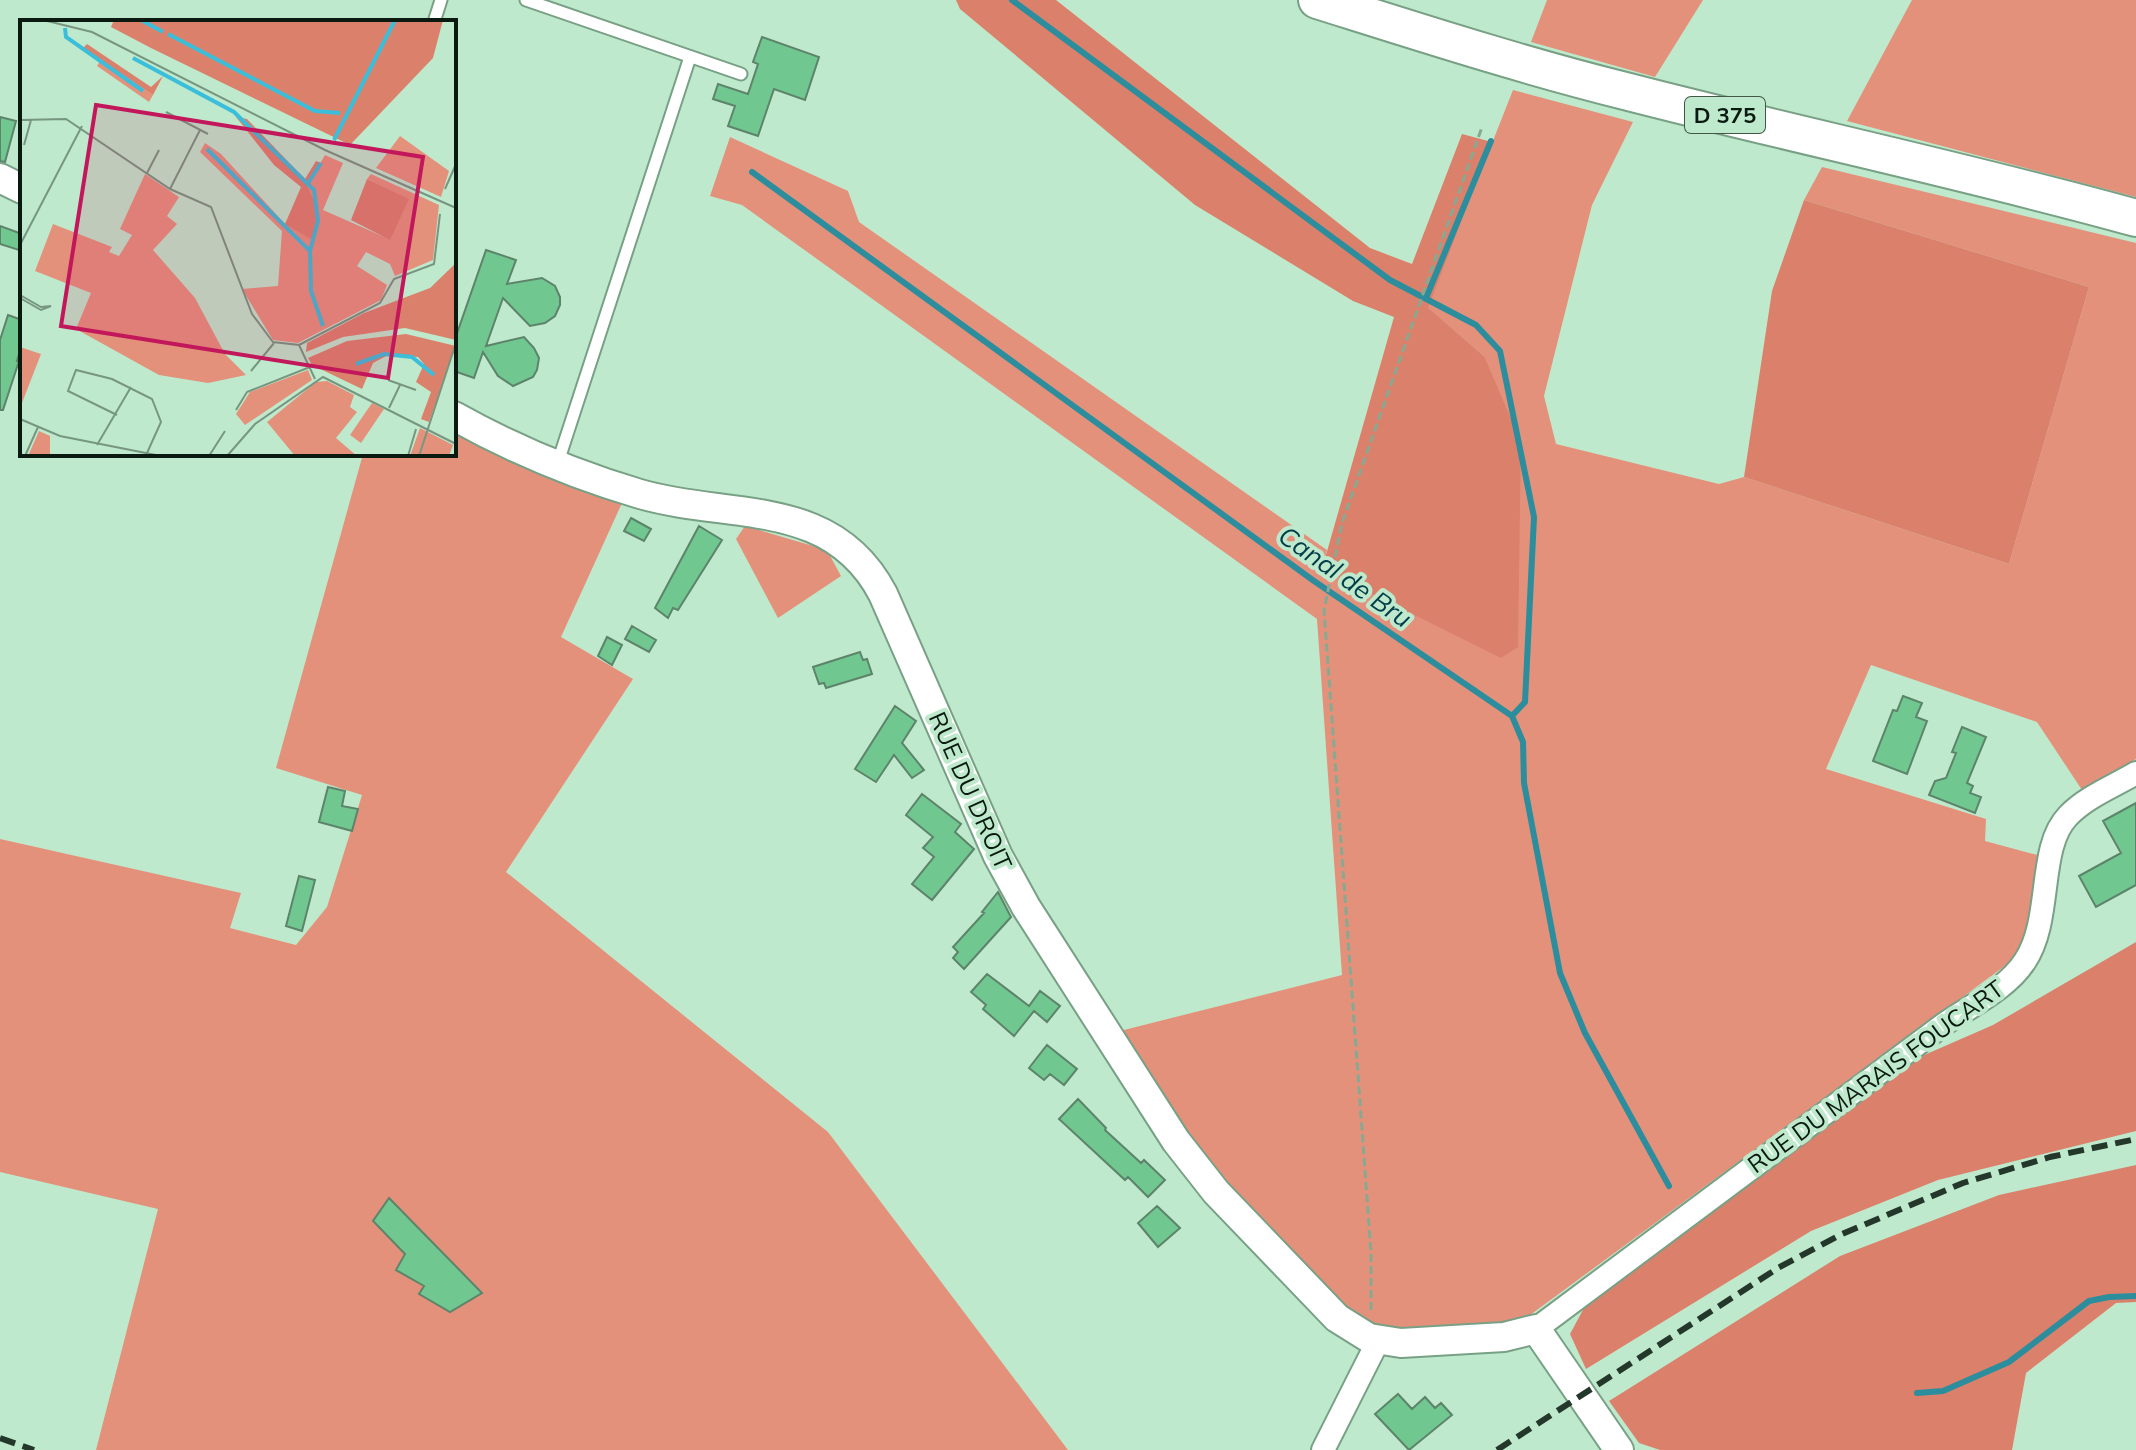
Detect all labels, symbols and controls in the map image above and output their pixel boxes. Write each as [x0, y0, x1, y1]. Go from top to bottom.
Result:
inset map [20, 20, 456, 456]
road number: D 375 [1685, 97, 1765, 133]
water label: Canal de Bru [1272, 519, 1418, 635]
street label: RUE DU DROIT [923, 707, 1019, 875]
street label: RUE DU MARAIS FOUCART [1742, 973, 2010, 1179]

